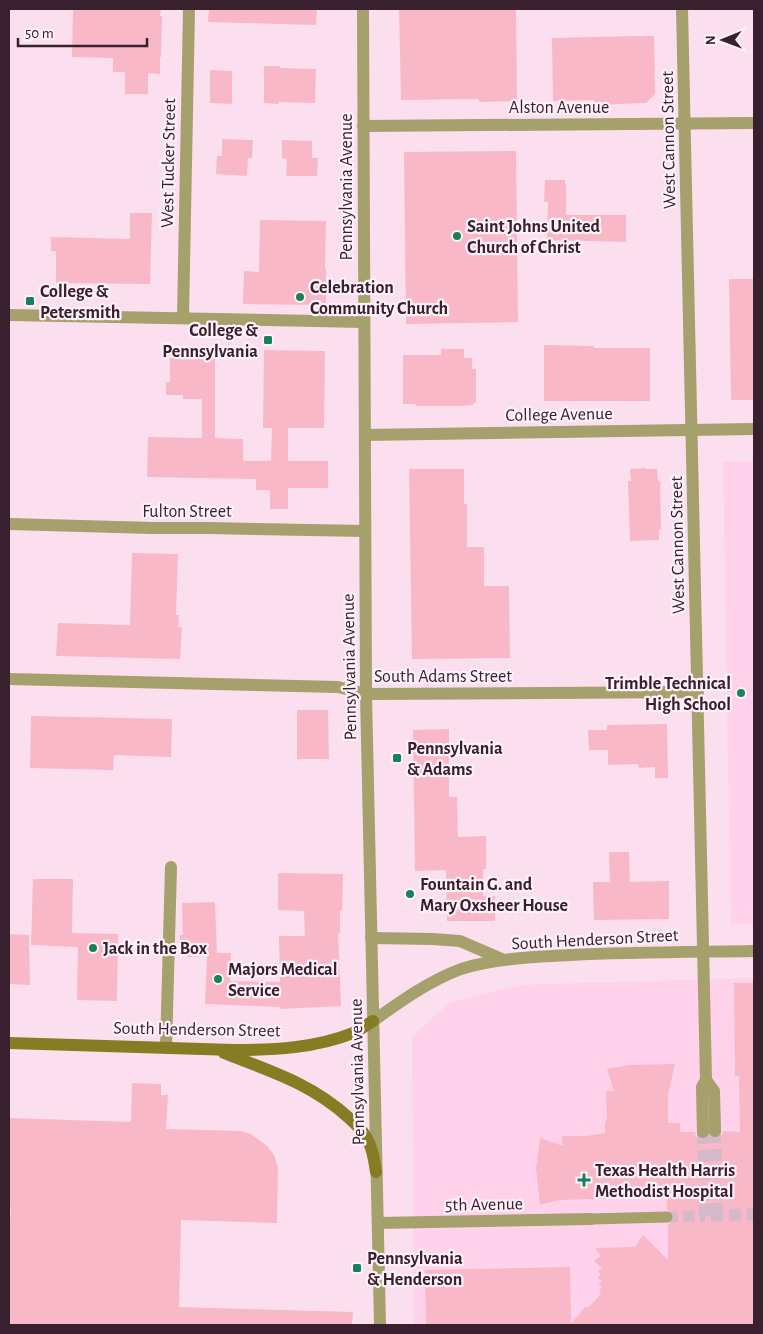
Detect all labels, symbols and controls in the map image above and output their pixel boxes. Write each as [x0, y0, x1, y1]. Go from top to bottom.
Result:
scale bar [18, 15, 146, 47]
north arrow [698, 15, 748, 65]
text: 50 m [25, 26, 54, 41]
text: N [704, 35, 718, 45]
street label: West Cannon Street [659, 71, 679, 209]
street label: West Tucker Street [159, 98, 179, 228]
street label: Alston Avenue [509, 99, 609, 117]
street label: Pennsylvania Avenue [338, 114, 356, 260]
place label: Saint Johns United Church of Christ [467, 218, 600, 257]
marker: Saint Johns United Church of Christ [451, 230, 463, 242]
place label: Celebration Community Church [310, 279, 448, 318]
place label: College & Petersmith [40, 283, 120, 322]
marker: Celebration Community Church [294, 291, 306, 303]
marker: College & Petersmith [24, 295, 36, 307]
place label: College & Pennsylvania [162, 322, 258, 361]
marker: College & Pennsylvania [262, 334, 274, 346]
street label: College Avenue [505, 405, 613, 425]
street label: West Cannon Street [668, 476, 688, 614]
street label: Fulton Street [142, 503, 232, 521]
street label: Pennsylvania Avenue [340, 593, 360, 741]
street label: South Adams Street [374, 668, 512, 686]
place label: Trimble Technical High School [605, 675, 731, 714]
marker: Trimble Technical High School [735, 687, 747, 699]
place label: Pennsylvania & Adams [407, 740, 503, 779]
marker: Pennsylvania & Adams [391, 752, 403, 764]
place label: Fountain G. and Mary Oxsheer House [420, 876, 568, 915]
marker: Fountain G. and Mary Oxsheer House [404, 888, 416, 900]
street label: South Henderson Street [511, 927, 679, 953]
place label: Jack in the Box [103, 940, 208, 958]
marker: Jack in the Box [87, 942, 99, 954]
place label: Majors Medical Service [228, 961, 338, 1000]
marker: Majors Medical Service [212, 973, 224, 985]
street label: Pennsylvania Avenue [348, 998, 368, 1146]
street label: South Henderson Street [113, 1020, 281, 1040]
place label: Texas Health Harris Methodist Hospital [595, 1162, 735, 1201]
marker: Texas Health Harris Methodist Hospital [577, 1173, 591, 1187]
street label: 5th Avenue [445, 1195, 523, 1215]
place label: Pennsylvania & Henderson [367, 1250, 463, 1289]
marker: Pennsylvania & Henderson [351, 1262, 363, 1274]

